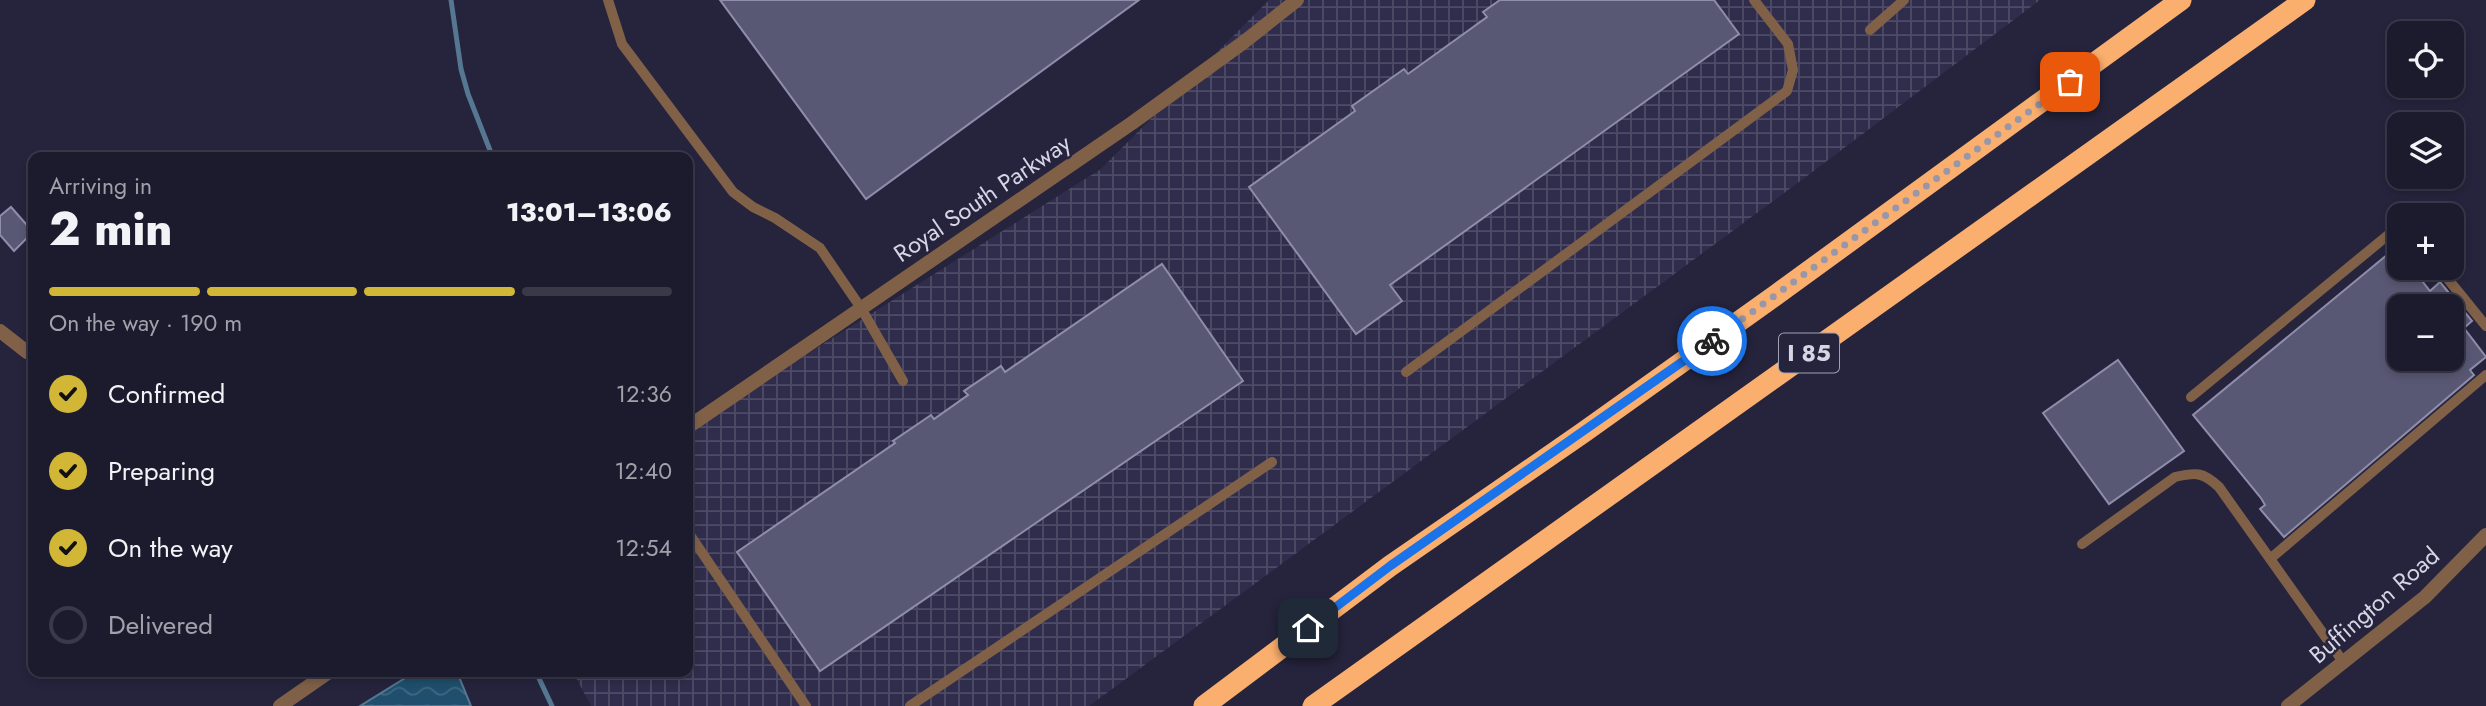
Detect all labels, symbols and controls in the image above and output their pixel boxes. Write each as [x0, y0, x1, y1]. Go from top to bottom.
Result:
map controls [2387, 21, 2464, 371]
button: locate [2387, 21, 2464, 98]
pin [2040, 52, 2100, 112]
icon: bag [2051, 63, 2089, 101]
button: layers [2387, 112, 2464, 189]
street label: Royal South Parkway [886, 125, 1078, 270]
text: Arriving in [49, 169, 152, 203]
text: 13:01–13:06 [506, 193, 672, 231]
text: 2 min [49, 196, 173, 262]
button: + [2387, 203, 2464, 280]
button: − [2387, 294, 2464, 371]
text: On the way · 190 m [49, 306, 242, 340]
courier [1677, 306, 1747, 376]
icon: bike [1693, 322, 1731, 360]
road number: I 85 [1779, 334, 1839, 372]
icon: check [49, 375, 87, 413]
text: Confirmed [108, 375, 225, 413]
text: 12:36 [616, 377, 672, 411]
icon: check [49, 452, 87, 490]
text: Preparing [108, 452, 215, 490]
text: 12:40 [614, 454, 672, 488]
icon: check [49, 529, 87, 567]
text: On the way [108, 529, 233, 567]
text: 12:54 [615, 531, 672, 565]
street label: Buffington Road [2301, 538, 2447, 672]
pin [1278, 598, 1338, 658]
text: Delivered [108, 606, 213, 644]
icon: home [1289, 609, 1327, 647]

